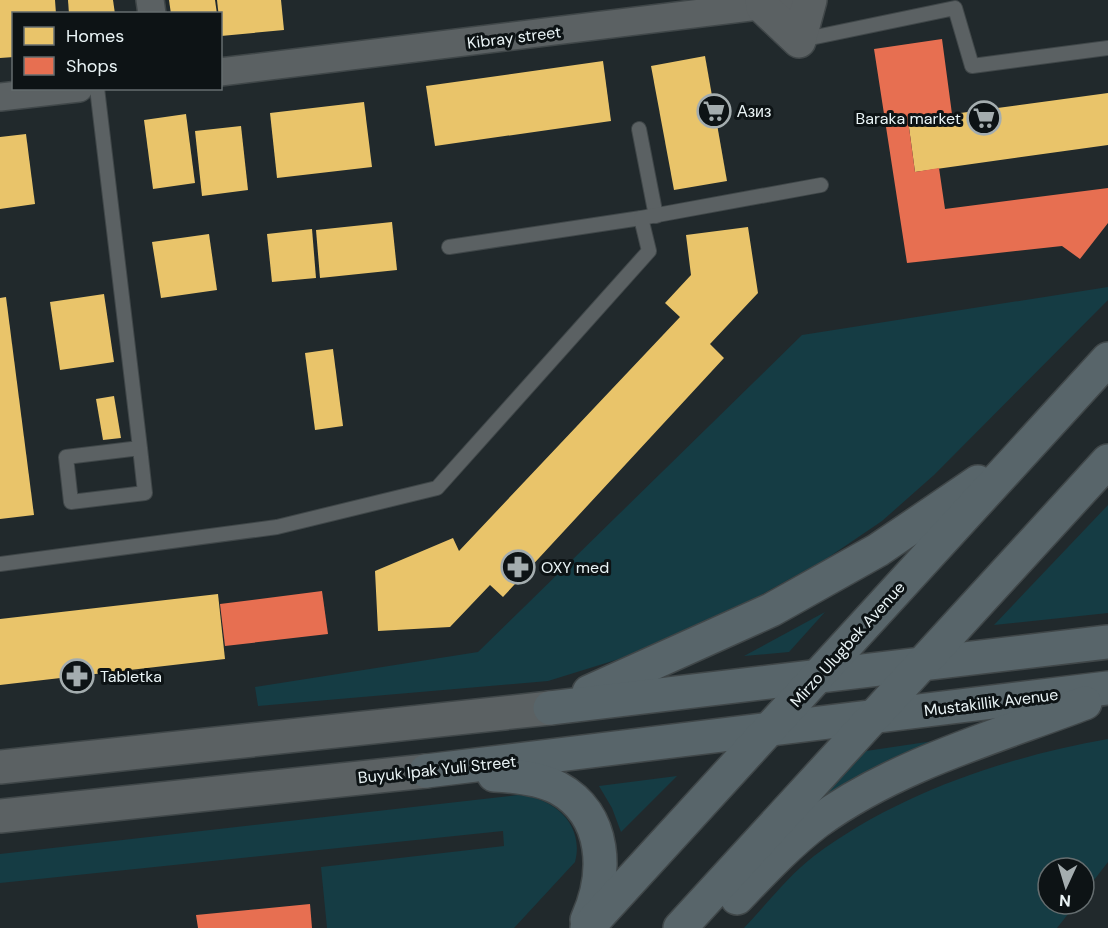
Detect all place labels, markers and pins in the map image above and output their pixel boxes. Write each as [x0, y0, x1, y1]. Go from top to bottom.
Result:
supermarket icon: Азиз [696, 93, 732, 129]
supermarket icon: Baraka market [966, 100, 1002, 136]
place label: Азиз [737, 101, 771, 122]
place label: Baraka market [856, 108, 961, 129]
pharmacy icon: OXY med [500, 549, 536, 585]
place label: OXY med [541, 557, 609, 578]
pharmacy icon: Tabletka [59, 658, 95, 694]
place label: Tabletka [100, 666, 162, 687]

